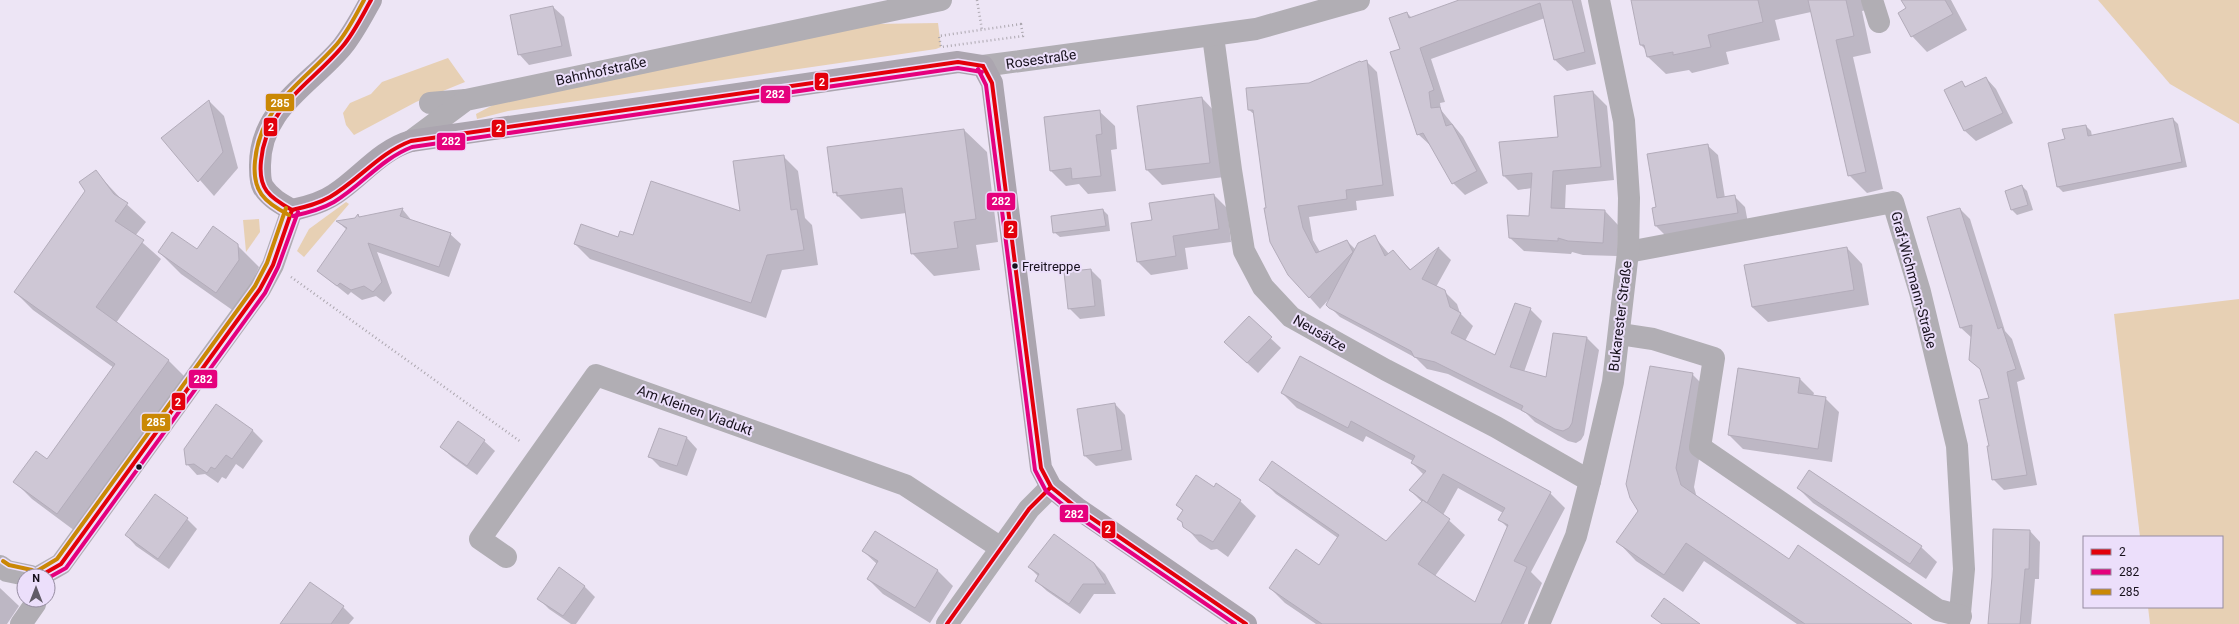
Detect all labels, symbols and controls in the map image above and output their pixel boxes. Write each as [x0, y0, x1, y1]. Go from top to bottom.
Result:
street label: Rosestraße [1005, 46, 1077, 72]
street label: Bahnhofstraße [554, 54, 648, 88]
line badge: 2 [814, 72, 829, 91]
text: 2 [819, 76, 825, 89]
line badge: 282 [760, 85, 791, 104]
text: 282 [766, 88, 784, 101]
line badge: 285 [265, 93, 295, 112]
text: 285 [271, 97, 289, 110]
line badge: 2 [263, 117, 278, 137]
line badge: 2 [491, 119, 506, 138]
text: 2 [268, 121, 274, 134]
text: 2 [496, 122, 502, 135]
line badge: 282 [436, 132, 466, 151]
text: 282 [442, 135, 460, 148]
line badge: 282 [986, 192, 1016, 211]
text: 282 [992, 195, 1010, 208]
street label: Graf-Wichmann-Straße [1888, 210, 1940, 350]
line badge: 2 [1003, 220, 1018, 239]
text: 2 [1008, 223, 1014, 236]
place label: Freitreppe [1022, 259, 1080, 274]
street label: Bukarester Straße [1605, 260, 1635, 372]
marker: Freitreppe [1010, 261, 1020, 271]
street label: Neusätze [1291, 311, 1349, 355]
line badge: 282 [188, 369, 218, 389]
text: 282 [194, 373, 212, 386]
street label: Am Kleinen Viadukt [635, 382, 755, 438]
line badge: 2 [171, 392, 186, 411]
text: 2 [175, 396, 181, 409]
line badge: 285 [141, 413, 171, 432]
text: 285 [147, 416, 165, 429]
unlabelled marker [134, 462, 144, 472]
line badge: 282 [1059, 504, 1089, 523]
text: 282 [1065, 508, 1083, 521]
line badge: 2 [1101, 520, 1116, 539]
text: 2 [1105, 523, 1111, 536]
legend [2083, 536, 2223, 608]
text: 2 [2119, 545, 2126, 559]
text: 282 [2119, 565, 2139, 579]
north arrow [16, 568, 56, 608]
text: N [32, 572, 40, 585]
text: 285 [2119, 585, 2139, 599]

